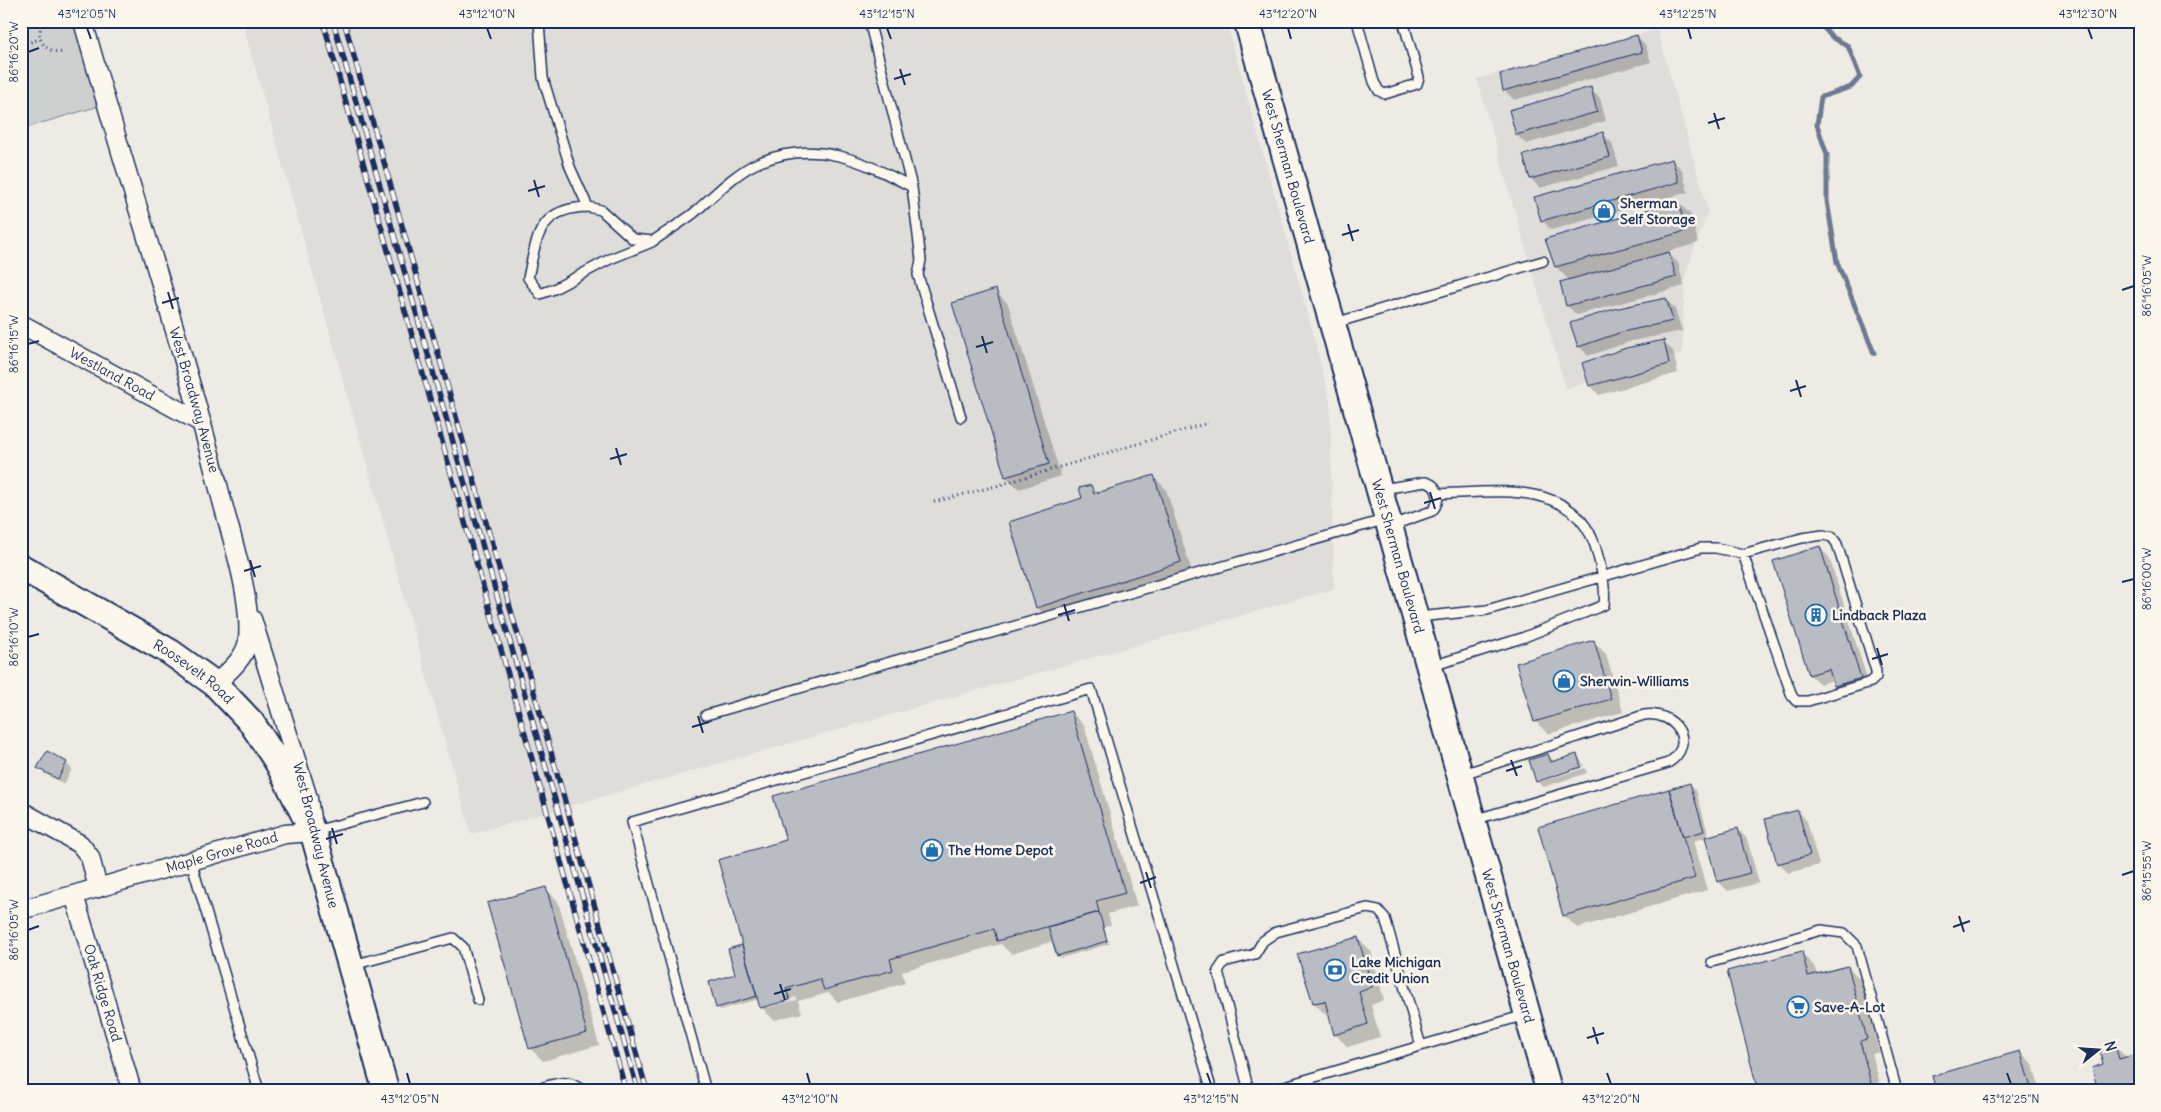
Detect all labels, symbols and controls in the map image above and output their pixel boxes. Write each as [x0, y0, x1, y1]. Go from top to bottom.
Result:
text: 43°12'05"N [58, 6, 116, 21]
text: 43°12'10"N [459, 6, 515, 21]
text: 43°12'15"N [859, 6, 915, 21]
text: 43°12'20"N [1259, 6, 1317, 21]
text: 43°12'25"N [1659, 6, 1717, 21]
text: 43°12'30"N [2059, 6, 2117, 21]
text: 86°16'20"W [6, 21, 21, 83]
street label: West Sherman Boulevard [1258, 87, 1318, 246]
place label: Sherman Self Storage [1620, 194, 1696, 228]
shop icon: Sherman Self Storage [1592, 199, 1616, 223]
text: 86°16'05"W [2139, 255, 2154, 317]
text: 86°16'15"W [6, 315, 21, 373]
street label: West Broadway Avenue [165, 325, 223, 475]
street label: Westland Road [66, 343, 158, 404]
street label: West Sherman Boulevard [1368, 477, 1428, 635]
text: 86°16'00"W [2139, 548, 2154, 610]
building icon: Lindback Plaza [1804, 603, 1828, 627]
place label: Lindback Plaza [1832, 606, 1926, 624]
text: 86°16'10"W [6, 607, 21, 667]
street label: Roosevelt Road [150, 635, 238, 707]
shop icon: Sherwin-Williams [1552, 669, 1576, 693]
place label: Sherwin-Williams [1580, 672, 1689, 690]
street label: West Broadway Avenue [289, 760, 343, 910]
street label: Maple Grove Road [164, 828, 280, 877]
shop icon: The Home Depot [920, 838, 944, 862]
place label: The Home Depot [948, 841, 1054, 859]
text: 86°15'55"W [2139, 841, 2154, 901]
street label: West Sherman Boulevard [1478, 867, 1538, 1025]
text: 86°16'05"W [6, 899, 21, 961]
street label: Oak Ridge Road [80, 942, 126, 1044]
place label: Lake Michigan Credit Union [1351, 953, 1441, 987]
bank icon: Lake Michigan Credit Union [1323, 958, 1347, 982]
supermarket icon: Save-A-Lot [1786, 995, 1810, 1019]
place label: Save-A-Lot [1814, 998, 1885, 1016]
north arrow [2074, 1024, 2124, 1074]
text: N [2100, 1039, 2120, 1053]
text: 43°12'05"N [381, 1091, 439, 1106]
text: 43°12'10"N [782, 1091, 838, 1106]
text: 43°12'15"N [1183, 1091, 1239, 1106]
text: 43°12'20"N [1582, 1091, 1640, 1106]
text: 43°12'25"N [1982, 1091, 2040, 1106]

